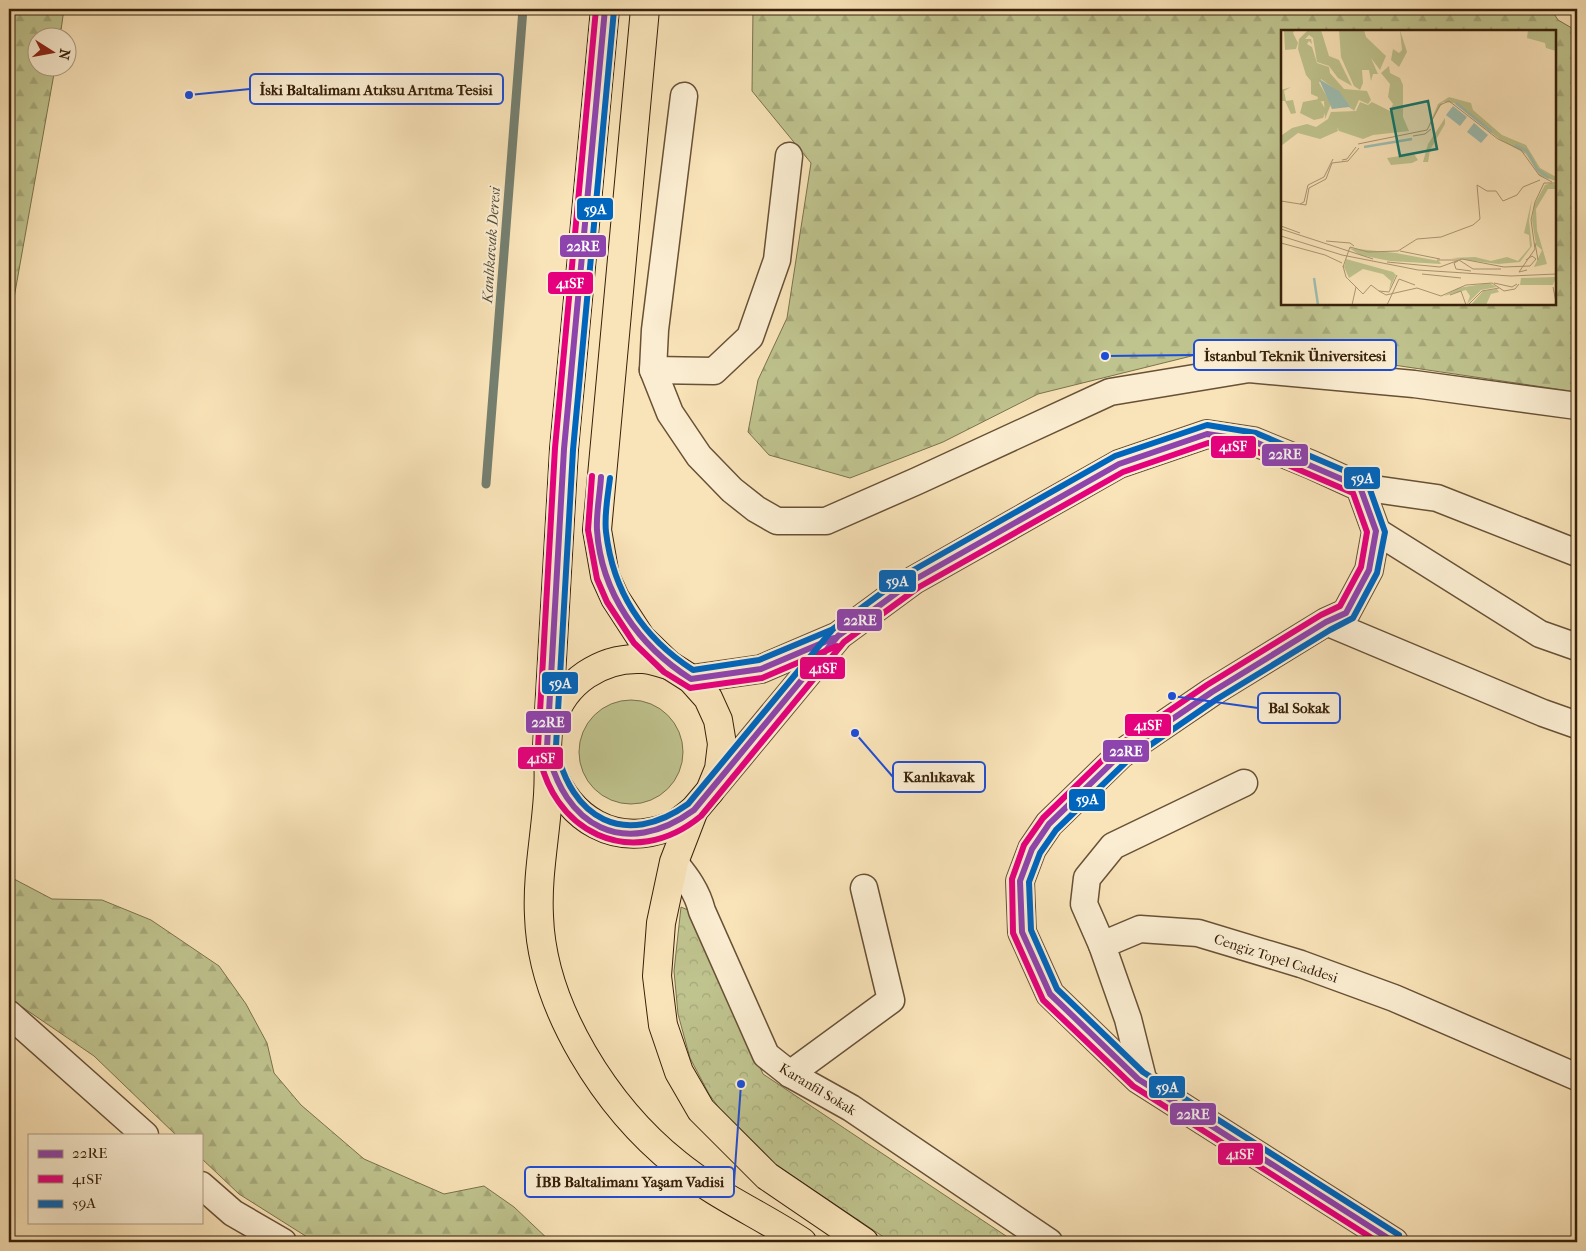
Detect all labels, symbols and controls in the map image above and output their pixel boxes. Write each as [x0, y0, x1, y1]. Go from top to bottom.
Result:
north arrow [28, 28, 78, 78]
inset map [1281, 30, 1556, 305]
text: N [55, 48, 74, 62]
callout: İski Baltalimanı Atıksu Arıtma Tesisi [250, 74, 503, 104]
text: İski Baltalimanı Atıksu Arıtma Tesisi [259, 81, 493, 99]
water label: Kanlıkavak Deresi [478, 185, 504, 305]
line badge: 59A [576, 197, 614, 221]
text: 59A [584, 201, 607, 218]
line badge: 22RE [559, 234, 607, 258]
text: 22RE [566, 238, 600, 255]
line badge: 41SF [547, 271, 594, 295]
text: 41SF [555, 275, 584, 292]
callout: İstanbul Teknik Üniversitesi [1194, 340, 1396, 370]
text: İstanbul Teknik Üniversitesi [1204, 347, 1387, 365]
line badge: 41SF [1210, 435, 1257, 459]
text: 41SF [1218, 438, 1247, 455]
line badge: 22RE [1261, 443, 1309, 467]
text: 22RE [1268, 446, 1302, 463]
line badge: 59A [1343, 466, 1381, 490]
text: 59A [1351, 470, 1374, 487]
line badge: 59A [878, 569, 917, 593]
text: 59A [886, 573, 909, 590]
line badge: 22RE [836, 608, 883, 632]
text: 22RE [843, 612, 877, 629]
line badge: 41SF [799, 656, 846, 680]
text: 41SF [808, 660, 837, 677]
line badge: 59A [541, 671, 579, 695]
text: 59A [549, 675, 572, 692]
callout: Bal Sokak [1258, 693, 1340, 723]
text: Bal Sokak [1268, 699, 1331, 717]
line badge: 22RE [525, 710, 572, 734]
line badge: 41SF [1124, 713, 1172, 737]
text: 22RE [531, 714, 565, 731]
text: 41SF [1133, 717, 1162, 734]
line badge: 22RE [1102, 739, 1150, 763]
text: 22RE [1109, 743, 1143, 760]
line badge: 41SF [517, 746, 564, 770]
text: 41SF [526, 750, 555, 767]
callout: Kanlıkavak [893, 762, 985, 792]
text: Kanlıkavak [903, 768, 976, 786]
line badge: 59A [1068, 788, 1106, 812]
text: 59A [1076, 791, 1099, 808]
street label: Cengiz Topel Caddesi [1212, 930, 1340, 987]
street label: Karanfil Sokak [776, 1060, 860, 1120]
line badge: 59A [1148, 1075, 1186, 1099]
text: 59A [1156, 1079, 1179, 1096]
line badge: 22RE [1169, 1102, 1217, 1126]
text: 22RE [1176, 1106, 1210, 1123]
legend [28, 1134, 202, 1224]
line badge: 41SF [1217, 1142, 1264, 1166]
text: 22RE [72, 1144, 107, 1162]
text: 41SF [1225, 1146, 1254, 1163]
callout: İBB Baltalimanı Yaşam Vadisi [525, 1167, 734, 1197]
text: 41SF [72, 1170, 102, 1188]
text: İBB Baltalimanı Yaşam Vadisi [536, 1173, 725, 1192]
text: 59A [72, 1194, 96, 1212]

